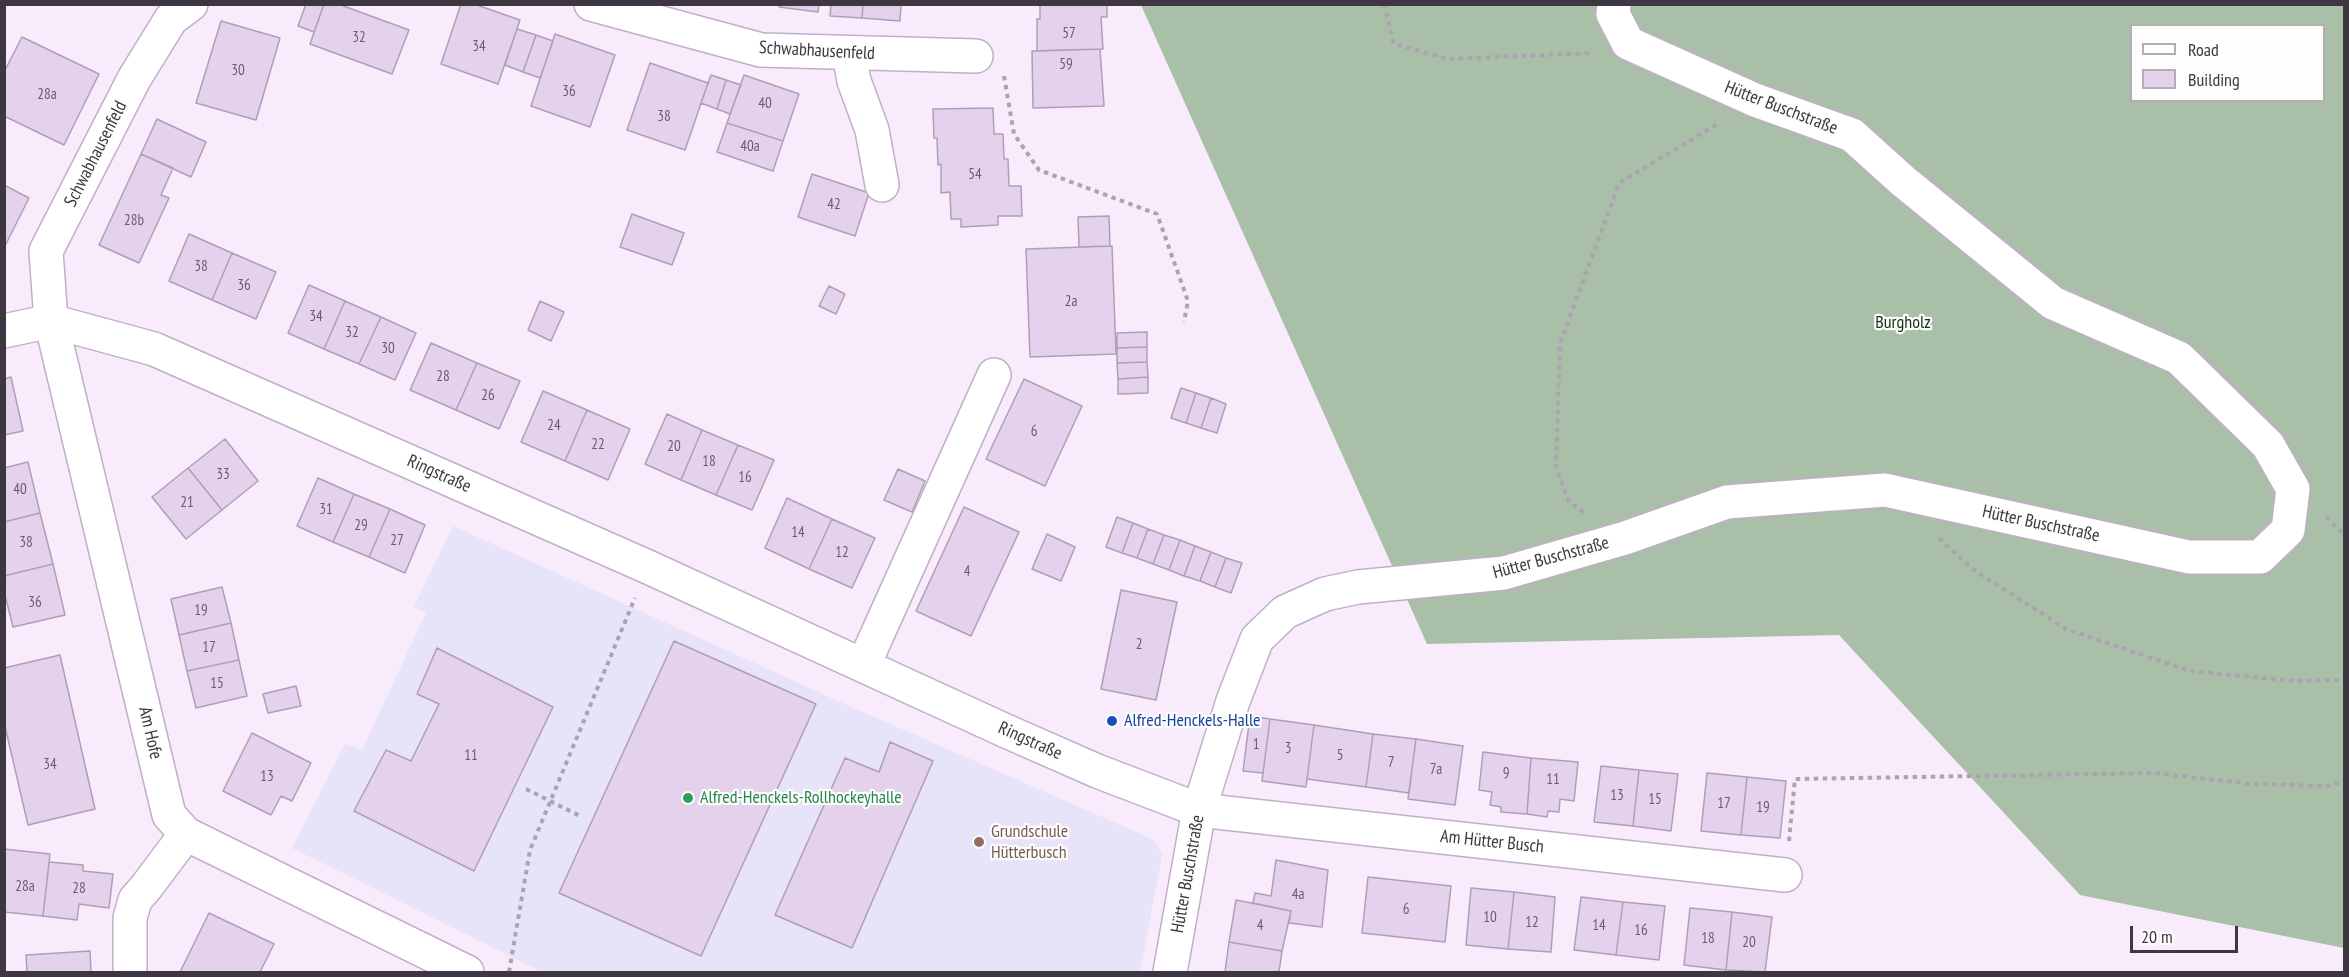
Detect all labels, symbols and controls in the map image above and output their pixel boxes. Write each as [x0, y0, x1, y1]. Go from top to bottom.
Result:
legend [2130, 24, 2325, 102]
house number: 57 [1062, 25, 1076, 43]
house number: 32 [352, 29, 366, 47]
street label: Schwabhausenfeld [759, 37, 875, 65]
house number: 34 [472, 38, 486, 56]
text: Road [2188, 38, 2219, 61]
house number: 59 [1059, 56, 1073, 74]
house number: 30 [231, 62, 245, 80]
text: Building [2188, 68, 2240, 91]
street label: Hütter Buschstraße [1721, 77, 1841, 139]
house number: 36 [562, 83, 576, 101]
house number: 28a [37, 86, 57, 104]
house number: 40 [758, 95, 772, 113]
street label: Schwabhausenfeld [60, 97, 132, 211]
house number: 38 [657, 108, 671, 126]
house number: 40a [740, 138, 760, 156]
house number: 54 [968, 166, 982, 184]
house number: 42 [827, 196, 841, 214]
house number: 28b [124, 212, 144, 230]
house number: 38 [194, 258, 208, 276]
house number: 36 [237, 277, 251, 295]
house number: 2a [1065, 293, 1077, 311]
house number: 34 [309, 308, 323, 326]
park label: Burgholz [1875, 312, 1931, 334]
house number: 32 [345, 324, 359, 342]
house number: 30 [381, 340, 395, 358]
house number: 28 [436, 368, 450, 386]
house number: 26 [481, 387, 495, 405]
house number: 24 [547, 417, 561, 435]
house number: 6 [1031, 423, 1037, 441]
house number: 22 [591, 436, 605, 454]
house number: 20 [667, 438, 681, 456]
street label: Ringstraße [404, 450, 474, 498]
house number: 18 [702, 453, 716, 471]
house number: 33 [216, 466, 230, 484]
house number: 16 [738, 469, 752, 487]
house number: 40 [13, 481, 27, 499]
house number: 21 [180, 494, 194, 512]
house number: 31 [319, 501, 333, 519]
street label: Hütter Buschstraße [1980, 501, 2102, 547]
house number: 29 [354, 517, 368, 535]
house number: 14 [791, 524, 805, 542]
house number: 27 [390, 532, 404, 550]
street label: Hütter Buschstraße [1490, 532, 1612, 584]
house number: 38 [19, 534, 33, 552]
house number: 12 [835, 544, 849, 562]
house number: 4 [964, 563, 970, 581]
house number: 36 [28, 594, 42, 612]
house number: 19 [194, 602, 208, 620]
house number: 2 [1136, 636, 1142, 654]
house number: 17 [202, 639, 216, 657]
house number: 15 [210, 675, 224, 693]
street label: Am Hofe [133, 705, 167, 761]
place label: Alfred-Henckels-Halle [1124, 710, 1261, 732]
marker: Alfred-Henckels-Halle [1105, 714, 1119, 728]
street label: Ringstraße [995, 717, 1065, 765]
house number: 1 [1253, 736, 1259, 754]
house number: 3 [1285, 740, 1291, 758]
house number: 11 [464, 747, 478, 765]
house number: 5 [1337, 747, 1343, 765]
house number: 7 [1388, 754, 1394, 772]
house number: 34 [43, 756, 57, 774]
house number: 7a [1430, 761, 1442, 779]
house number: 9 [1503, 765, 1509, 783]
house number: 13 [260, 768, 274, 786]
house number: 11 [1546, 771, 1560, 789]
place label: Alfred-Henckels-Rollhockeyhalle [700, 787, 902, 809]
house number: 13 [1610, 787, 1624, 805]
marker: Alfred-Henckels-Rollhockeyhalle [681, 791, 695, 805]
house number: 15 [1648, 791, 1662, 809]
house number: 17 [1717, 795, 1731, 813]
house number: 19 [1756, 799, 1770, 817]
street label: Hütter Buschstraße [1167, 813, 1209, 935]
place label: Grundschule Hütterbusch [991, 821, 1068, 864]
street label: Am Hütter Busch [1439, 826, 1545, 858]
marker: Grundschule Hütterbusch [972, 835, 986, 849]
house number: 28a [15, 878, 35, 896]
house number: 28 [72, 880, 86, 898]
house number: 4a [1292, 886, 1304, 904]
house number: 6 [1403, 901, 1409, 919]
house number: 10 [1483, 909, 1497, 927]
house number: 12 [1525, 914, 1539, 932]
scale bar [2133, 914, 2241, 952]
house number: 4 [1257, 917, 1263, 935]
house number: 14 [1592, 917, 1606, 935]
house number: 16 [1634, 922, 1648, 940]
text: 20 m [2141, 925, 2173, 948]
house number: 18 [1701, 930, 1715, 948]
house number: 20 [1742, 934, 1756, 952]

